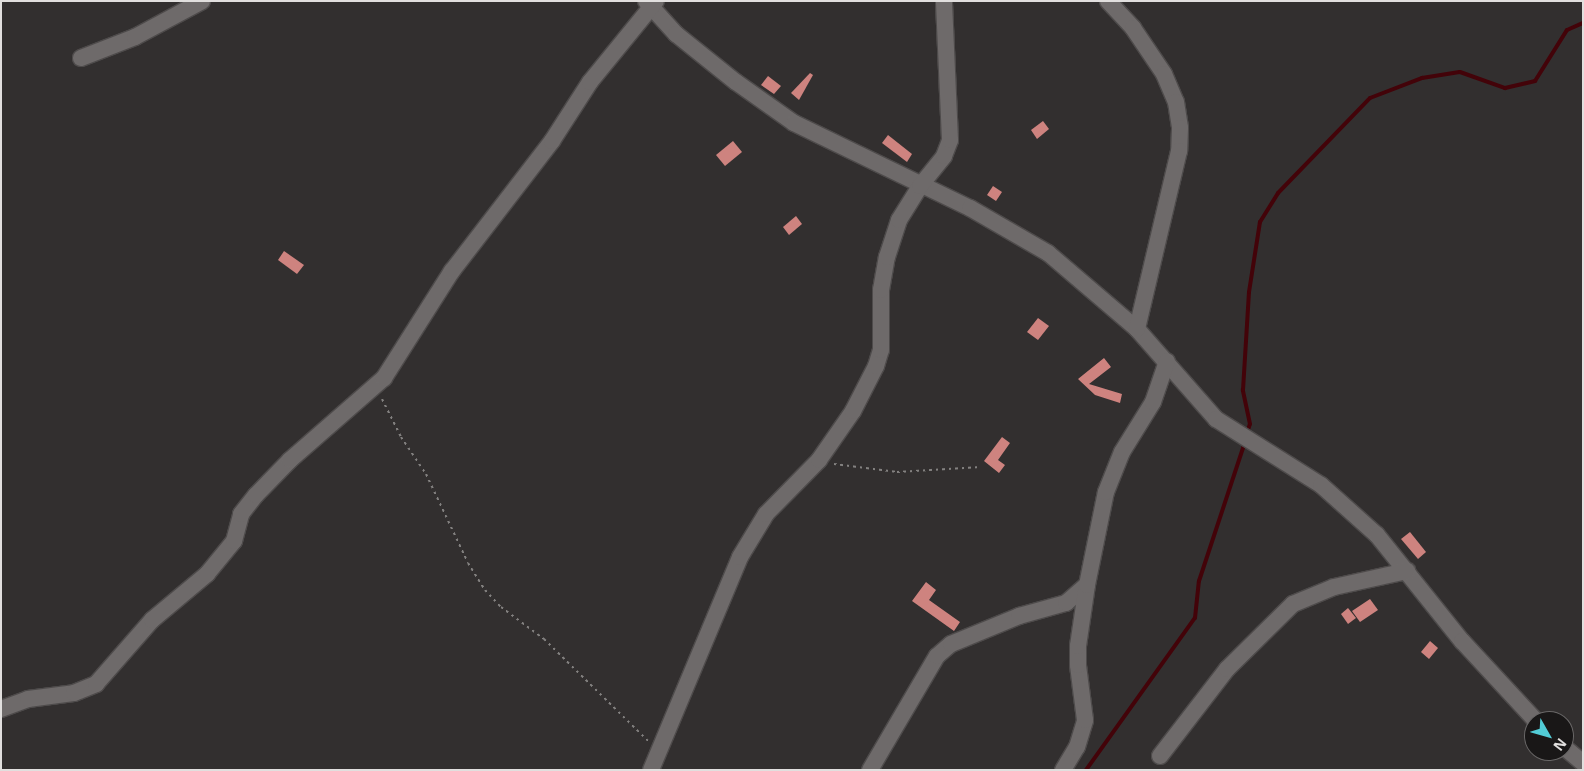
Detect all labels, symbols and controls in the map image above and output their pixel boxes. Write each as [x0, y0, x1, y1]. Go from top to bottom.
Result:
north arrow [1524, 711, 1574, 761]
text: N [1549, 735, 1571, 755]

